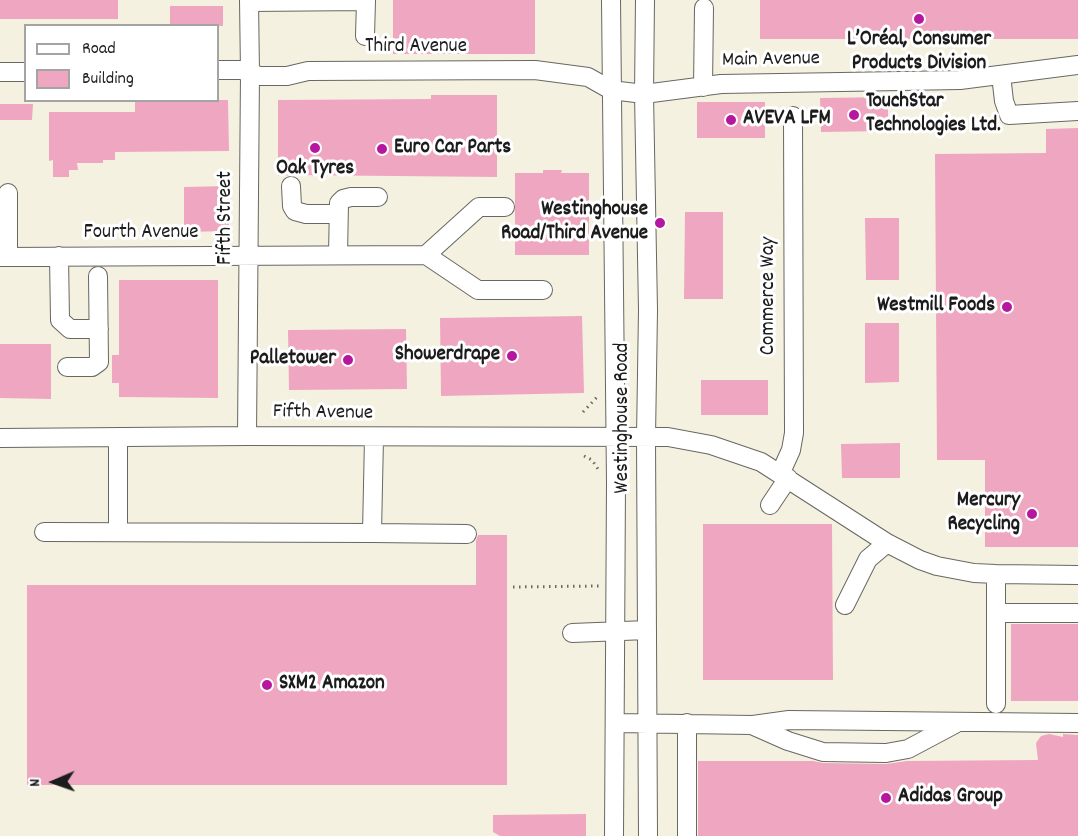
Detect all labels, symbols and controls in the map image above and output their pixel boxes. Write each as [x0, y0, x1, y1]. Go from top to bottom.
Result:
marker: L’Oréal, Consumer Products Division [912, 12, 926, 26]
legend [24, 24, 219, 102]
place label: L’Oréal, Consumer Products Division [847, 28, 991, 78]
street label: Third Avenue [365, 35, 467, 61]
text: Road [82, 37, 116, 62]
street label: Main Avenue [722, 48, 820, 74]
text: Building [82, 67, 134, 92]
place label: TouchStar Technologies Ltd. [866, 90, 1001, 140]
place label: AVEVA LFM [743, 107, 831, 133]
marker: TouchStar Technologies Ltd. [847, 108, 861, 122]
marker: AVEVA LFM [724, 113, 738, 127]
place label: Euro Car Parts [394, 136, 511, 162]
marker: Oak Tyres [308, 141, 322, 155]
marker: Euro Car Parts [375, 142, 389, 156]
place label: Oak Tyres [276, 157, 354, 183]
street label: Fifth Street [214, 171, 240, 265]
place label: Westinghouse Road/Third Avenue [501, 198, 648, 248]
marker: Westinghouse Road/Third Avenue [653, 216, 667, 230]
street label: Fourth Avenue [83, 221, 199, 247]
street label: Commerce Way [757, 237, 783, 355]
place label: Westmill Foods [877, 294, 995, 320]
marker: Westmill Foods [1000, 300, 1014, 314]
place label: Showerdrape [395, 343, 500, 369]
street label: Westinghouse Road [611, 343, 637, 493]
place label: Palletower [250, 347, 336, 373]
marker: Showerdrape [505, 349, 519, 363]
marker: Palletower [341, 353, 355, 367]
street label: Fifth Avenue [273, 401, 373, 427]
place label: Mercury Recycling [947, 489, 1020, 539]
marker: Mercury Recycling [1025, 507, 1039, 521]
place label: SXM2 Amazon [279, 672, 385, 698]
marker: SXM2 Amazon [260, 678, 274, 692]
north arrow [24, 752, 84, 812]
text: N [24, 778, 47, 787]
place label: Adidas Group [898, 785, 1003, 811]
marker: Adidas Group [879, 791, 893, 805]

